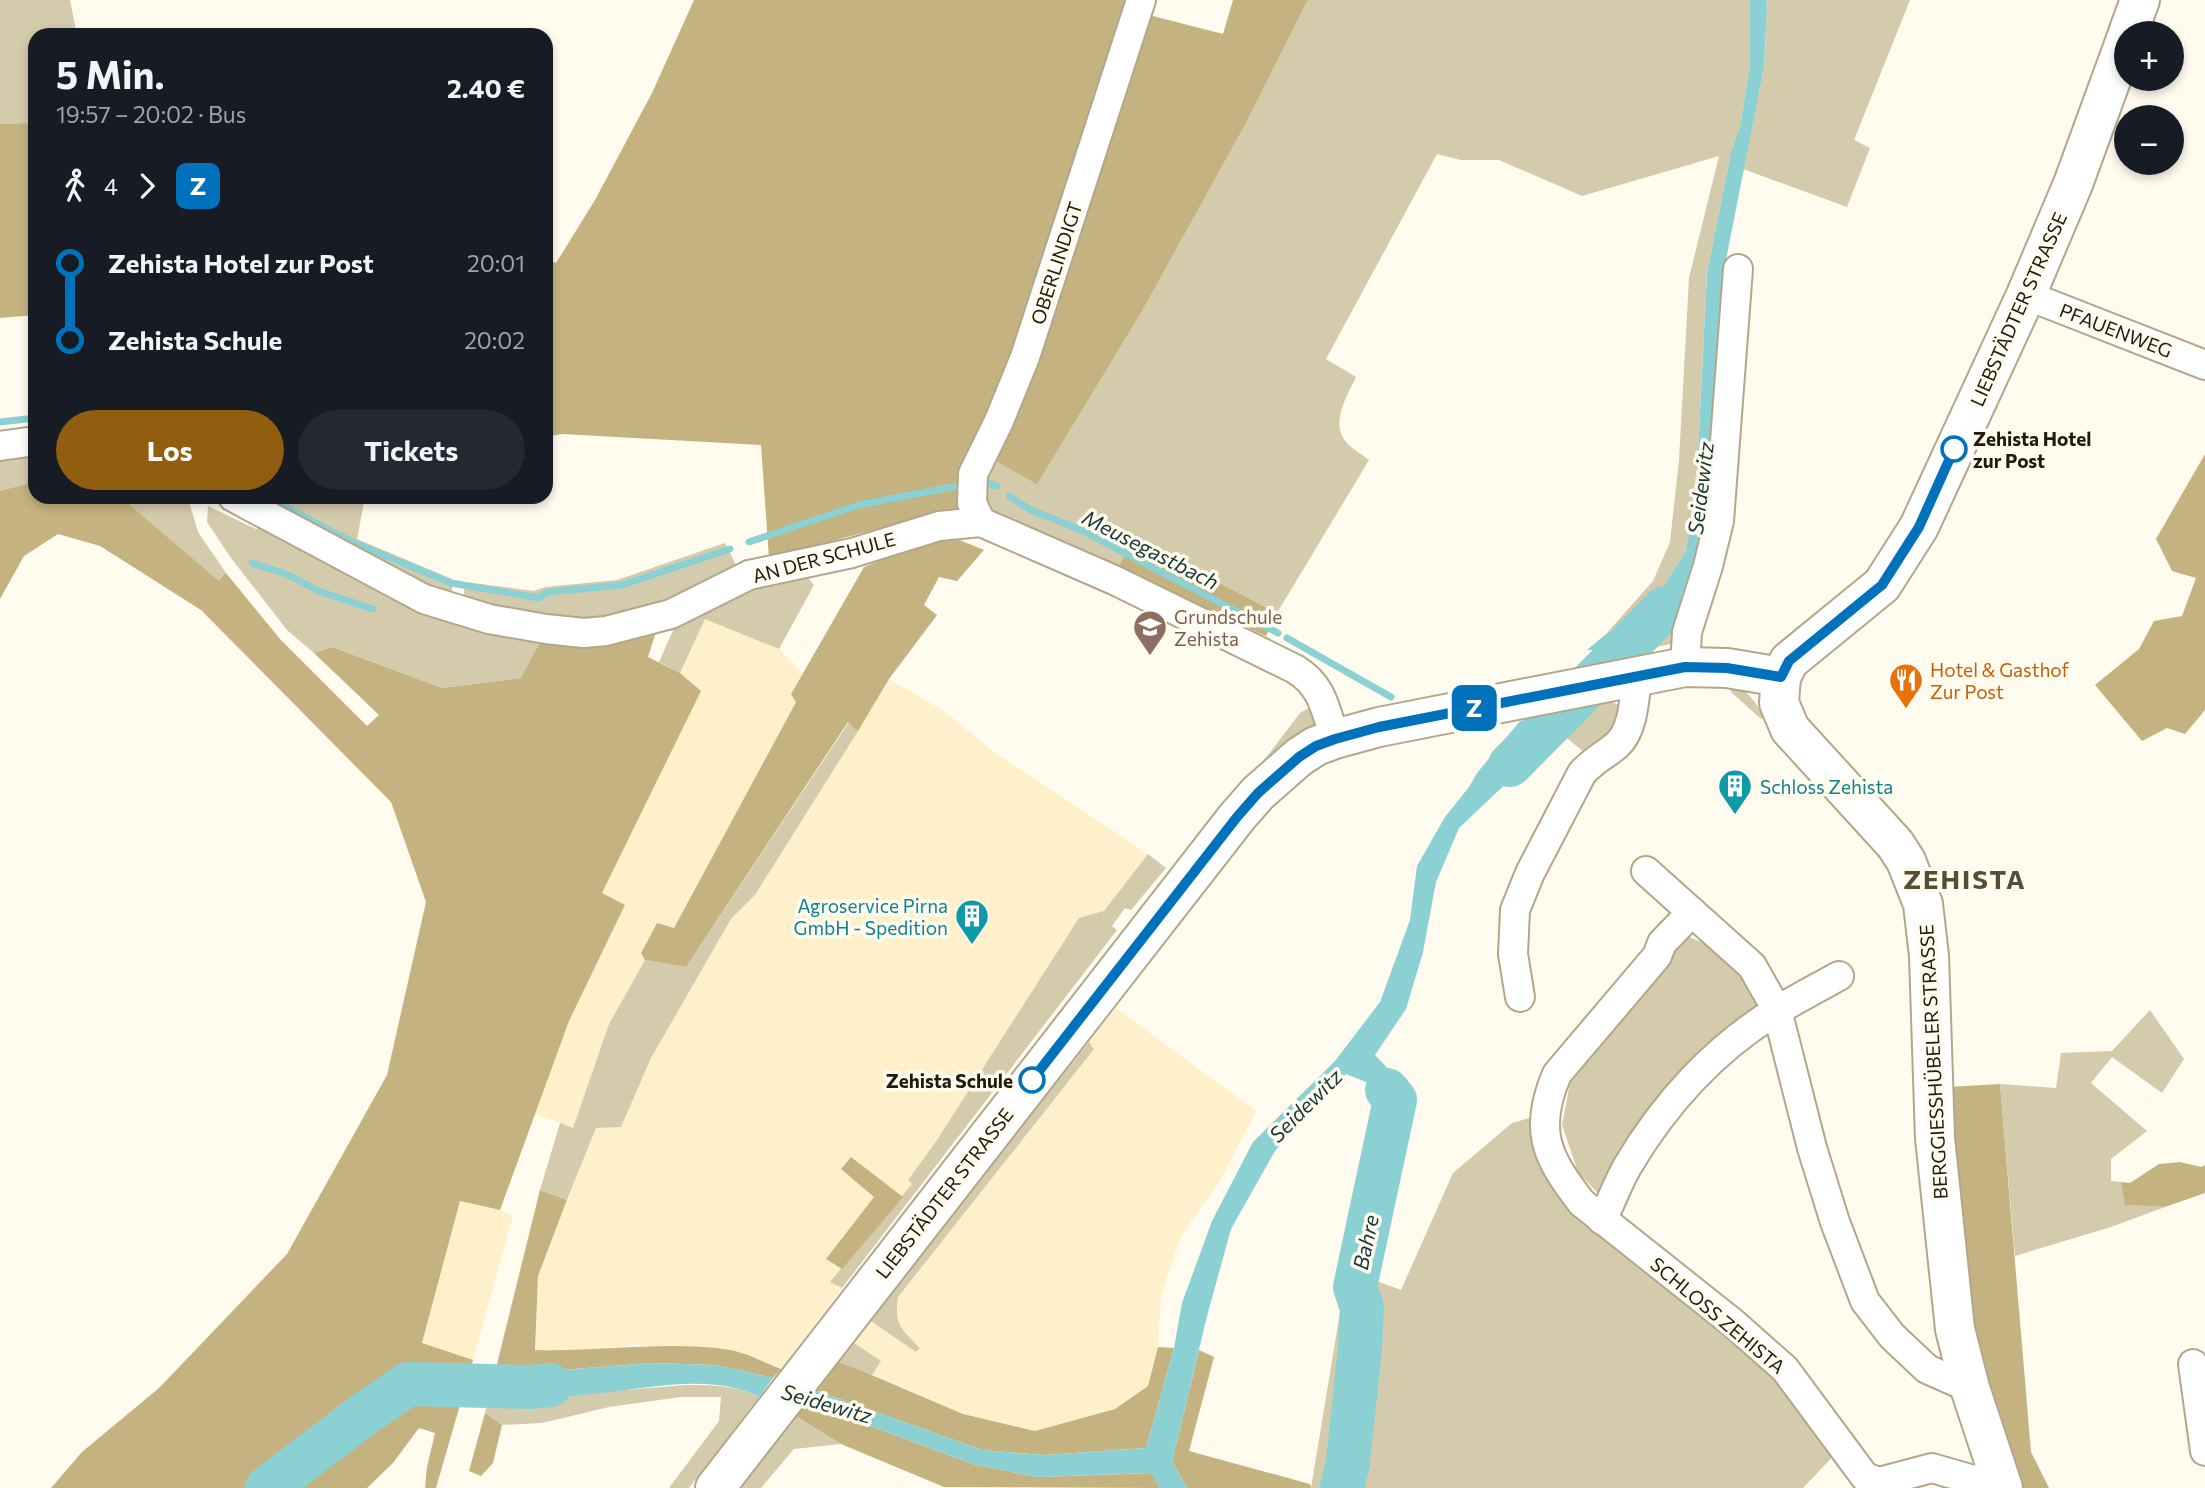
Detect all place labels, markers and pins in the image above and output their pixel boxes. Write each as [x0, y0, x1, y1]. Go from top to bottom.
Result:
place label: Zehista Hotel zur Post [1973, 427, 2091, 472]
marker: Zehista Hotel zur Post [1941, 436, 1967, 462]
place label: Grundschule Zehista [1174, 605, 1282, 650]
school or university icon: Grundschule Zehista [1131, 608, 1169, 657]
place label: Hotel & Gasthof Zur Post [1930, 658, 2070, 703]
restaurant icon: Hotel & Gasthof Zur Post [1887, 661, 1925, 710]
building icon: Schloss Zehista [1716, 767, 1754, 816]
place label: Schloss Zehista [1760, 775, 1893, 798]
place label: Agroservice Pirna GmbH - Spedition [794, 894, 948, 939]
building icon: Agroservice Pirna GmbH - Spedition [953, 897, 991, 946]
marker: Zehista Schule [1019, 1067, 1045, 1093]
place label: Zehista Schule [886, 1069, 1013, 1092]

